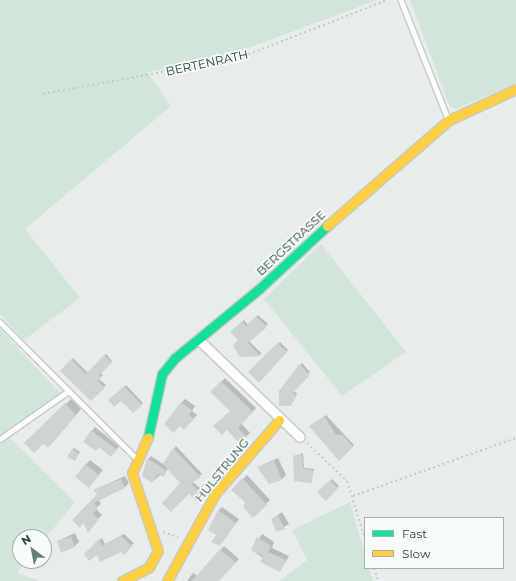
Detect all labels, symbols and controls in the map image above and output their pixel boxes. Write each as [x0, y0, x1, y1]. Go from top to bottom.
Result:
street label: BERTENRATH [165, 47, 249, 79]
street label: BERGSTRASSE [253, 207, 329, 279]
street label: HÜLSTRUNG [192, 435, 252, 505]
legend [364, 517, 504, 569]
text: Fast [402, 526, 427, 541]
north arrow [12, 529, 52, 569]
text: N [19, 531, 34, 548]
text: Slow [402, 546, 431, 561]

